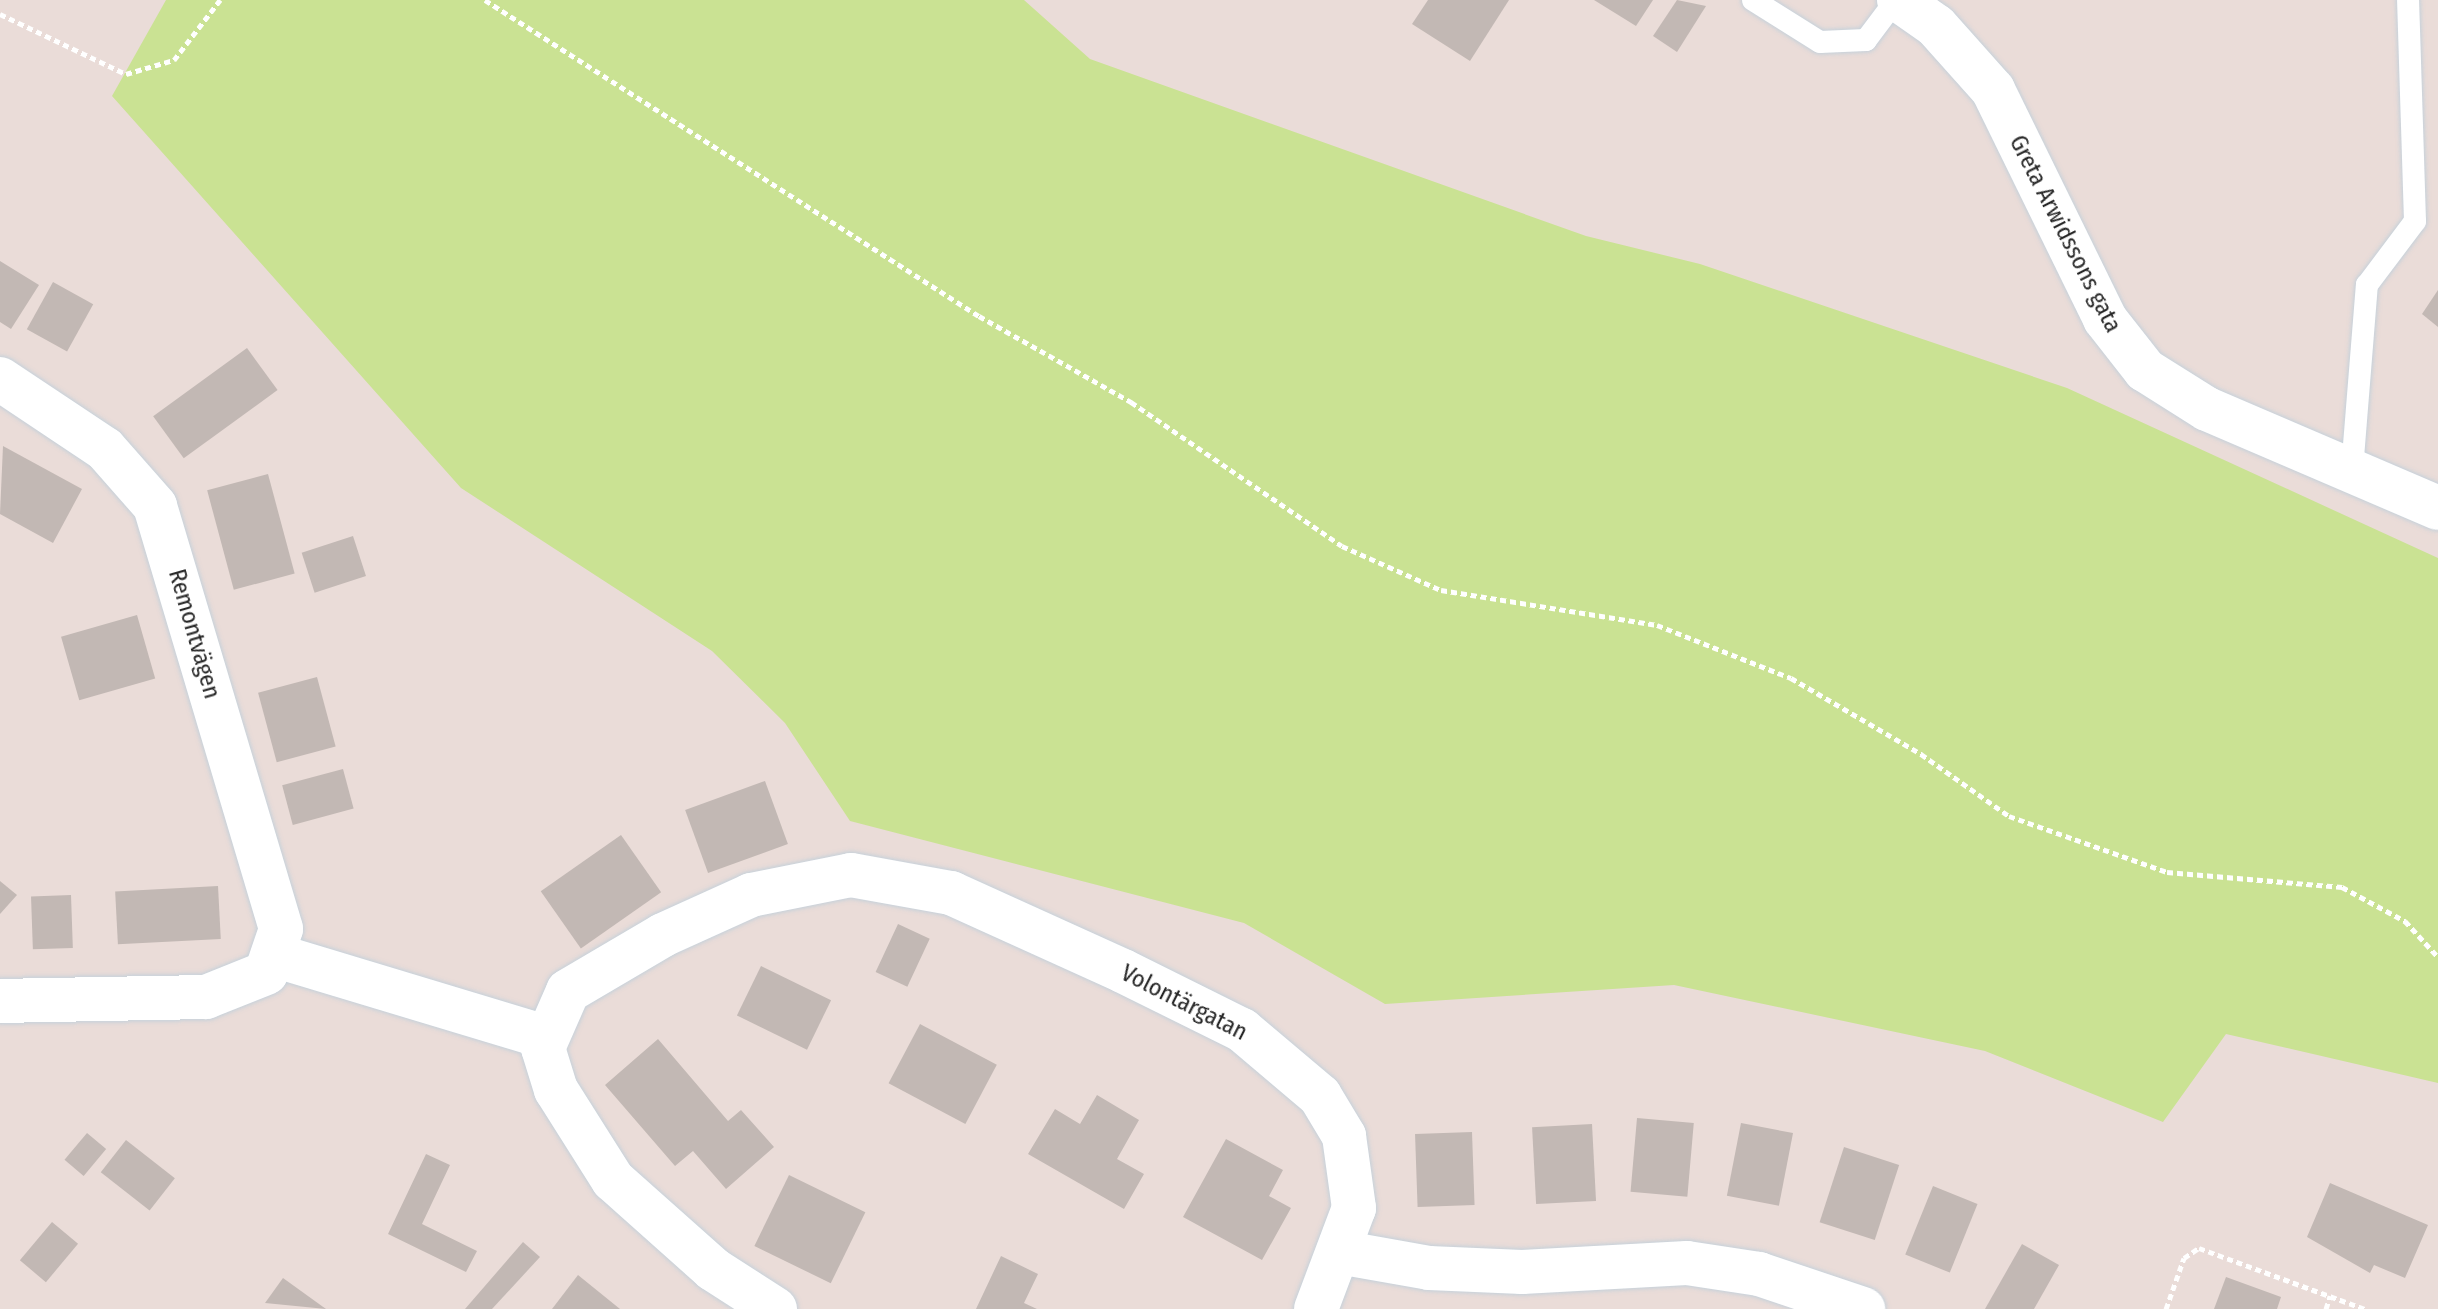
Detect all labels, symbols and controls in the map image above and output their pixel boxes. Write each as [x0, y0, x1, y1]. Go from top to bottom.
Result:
street label: Greta Arwidssons gata [2003, 131, 2127, 337]
street label: Remontvägen [162, 566, 226, 702]
street label: Volontärgatan [1116, 959, 1252, 1047]

